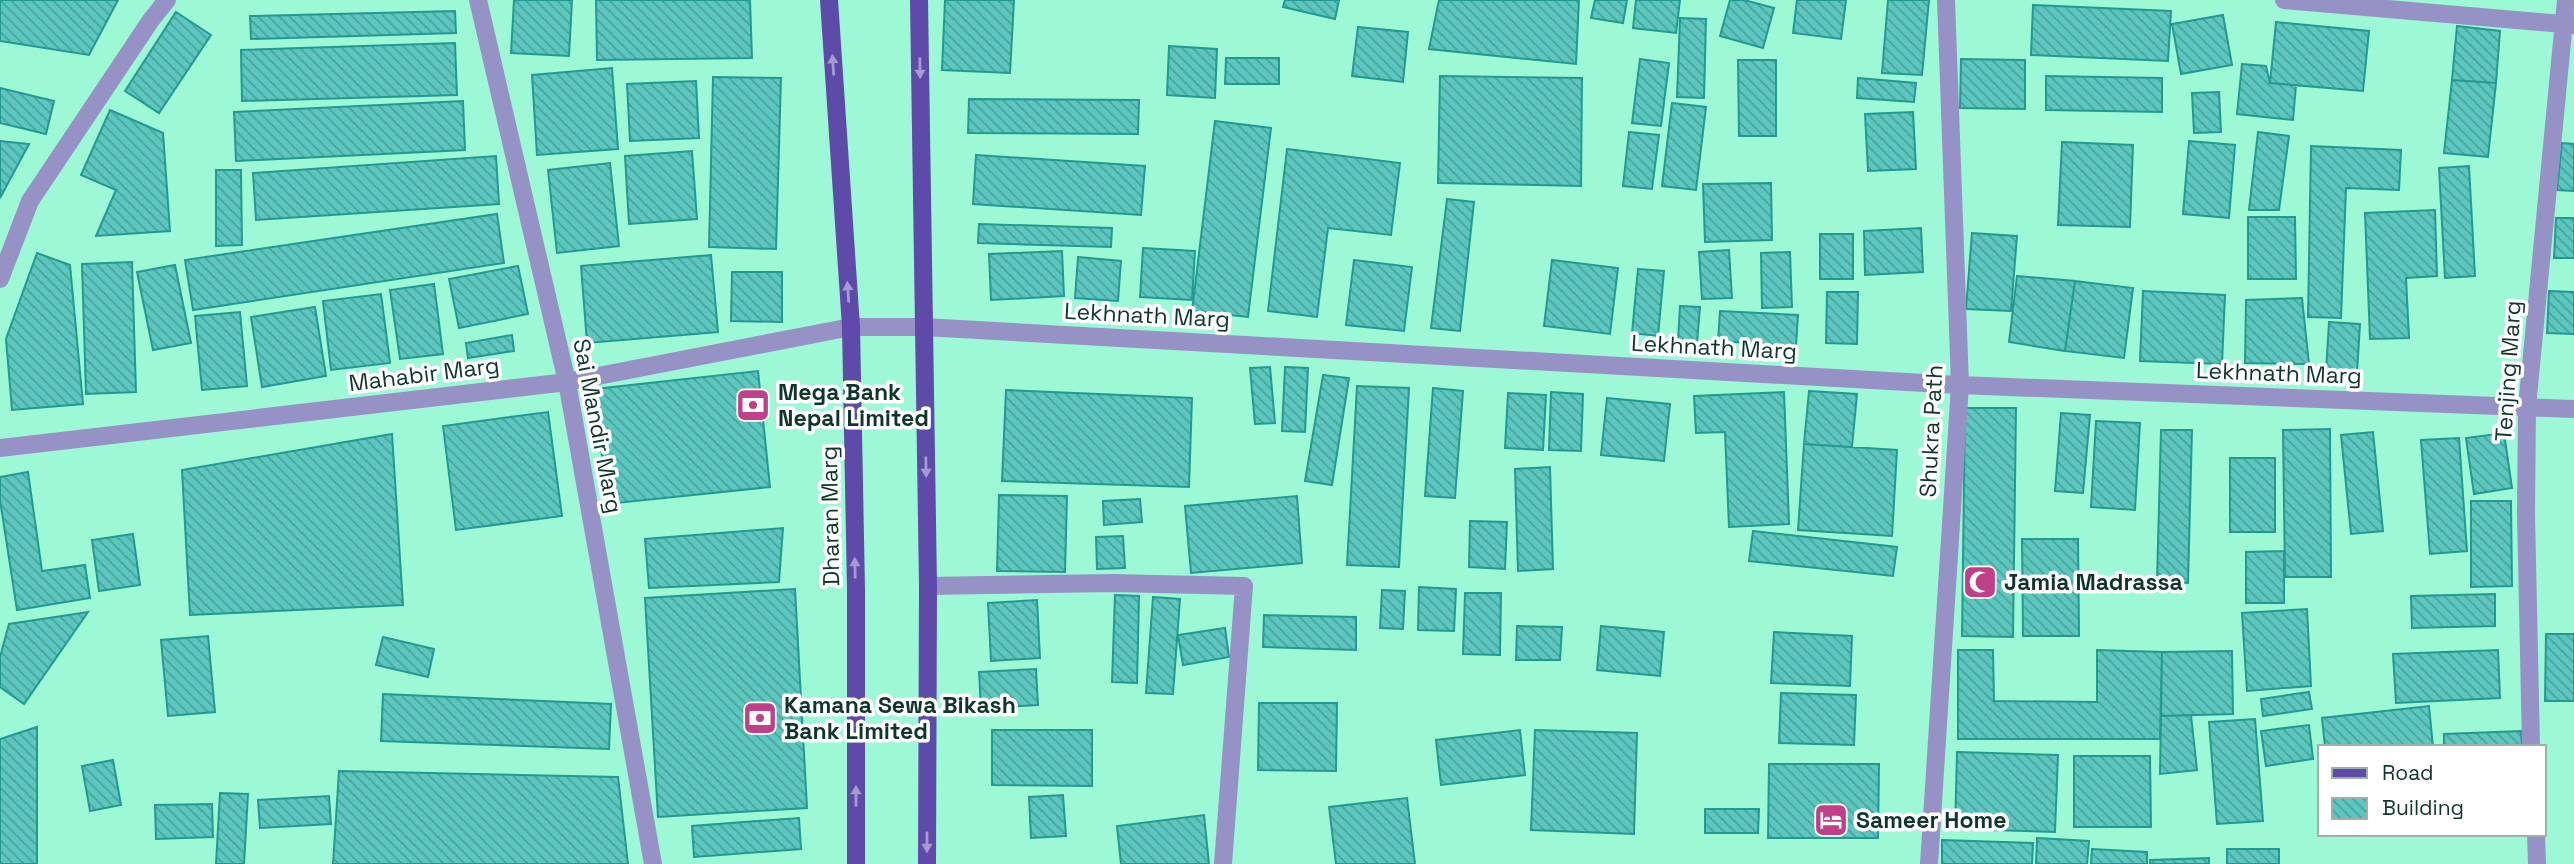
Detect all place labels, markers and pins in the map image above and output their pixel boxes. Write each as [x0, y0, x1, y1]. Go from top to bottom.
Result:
place label: Mega Bank Nepal Limited [778, 377, 929, 433]
bank icon: Mega Bank Nepal Limited [734, 386, 772, 424]
mosque icon: Jamia Madrassa [1961, 563, 1999, 601]
place label: Jamia Madrassa [2004, 567, 2183, 597]
place label: Kamana Sewa Bikash Bank Limited [784, 690, 1016, 746]
bank icon: Kamana Sewa Bikash Bank Limited [741, 699, 779, 737]
hotel icon: Sameer Home [1812, 801, 1850, 839]
place label: Sameer Home [1856, 805, 2006, 835]

